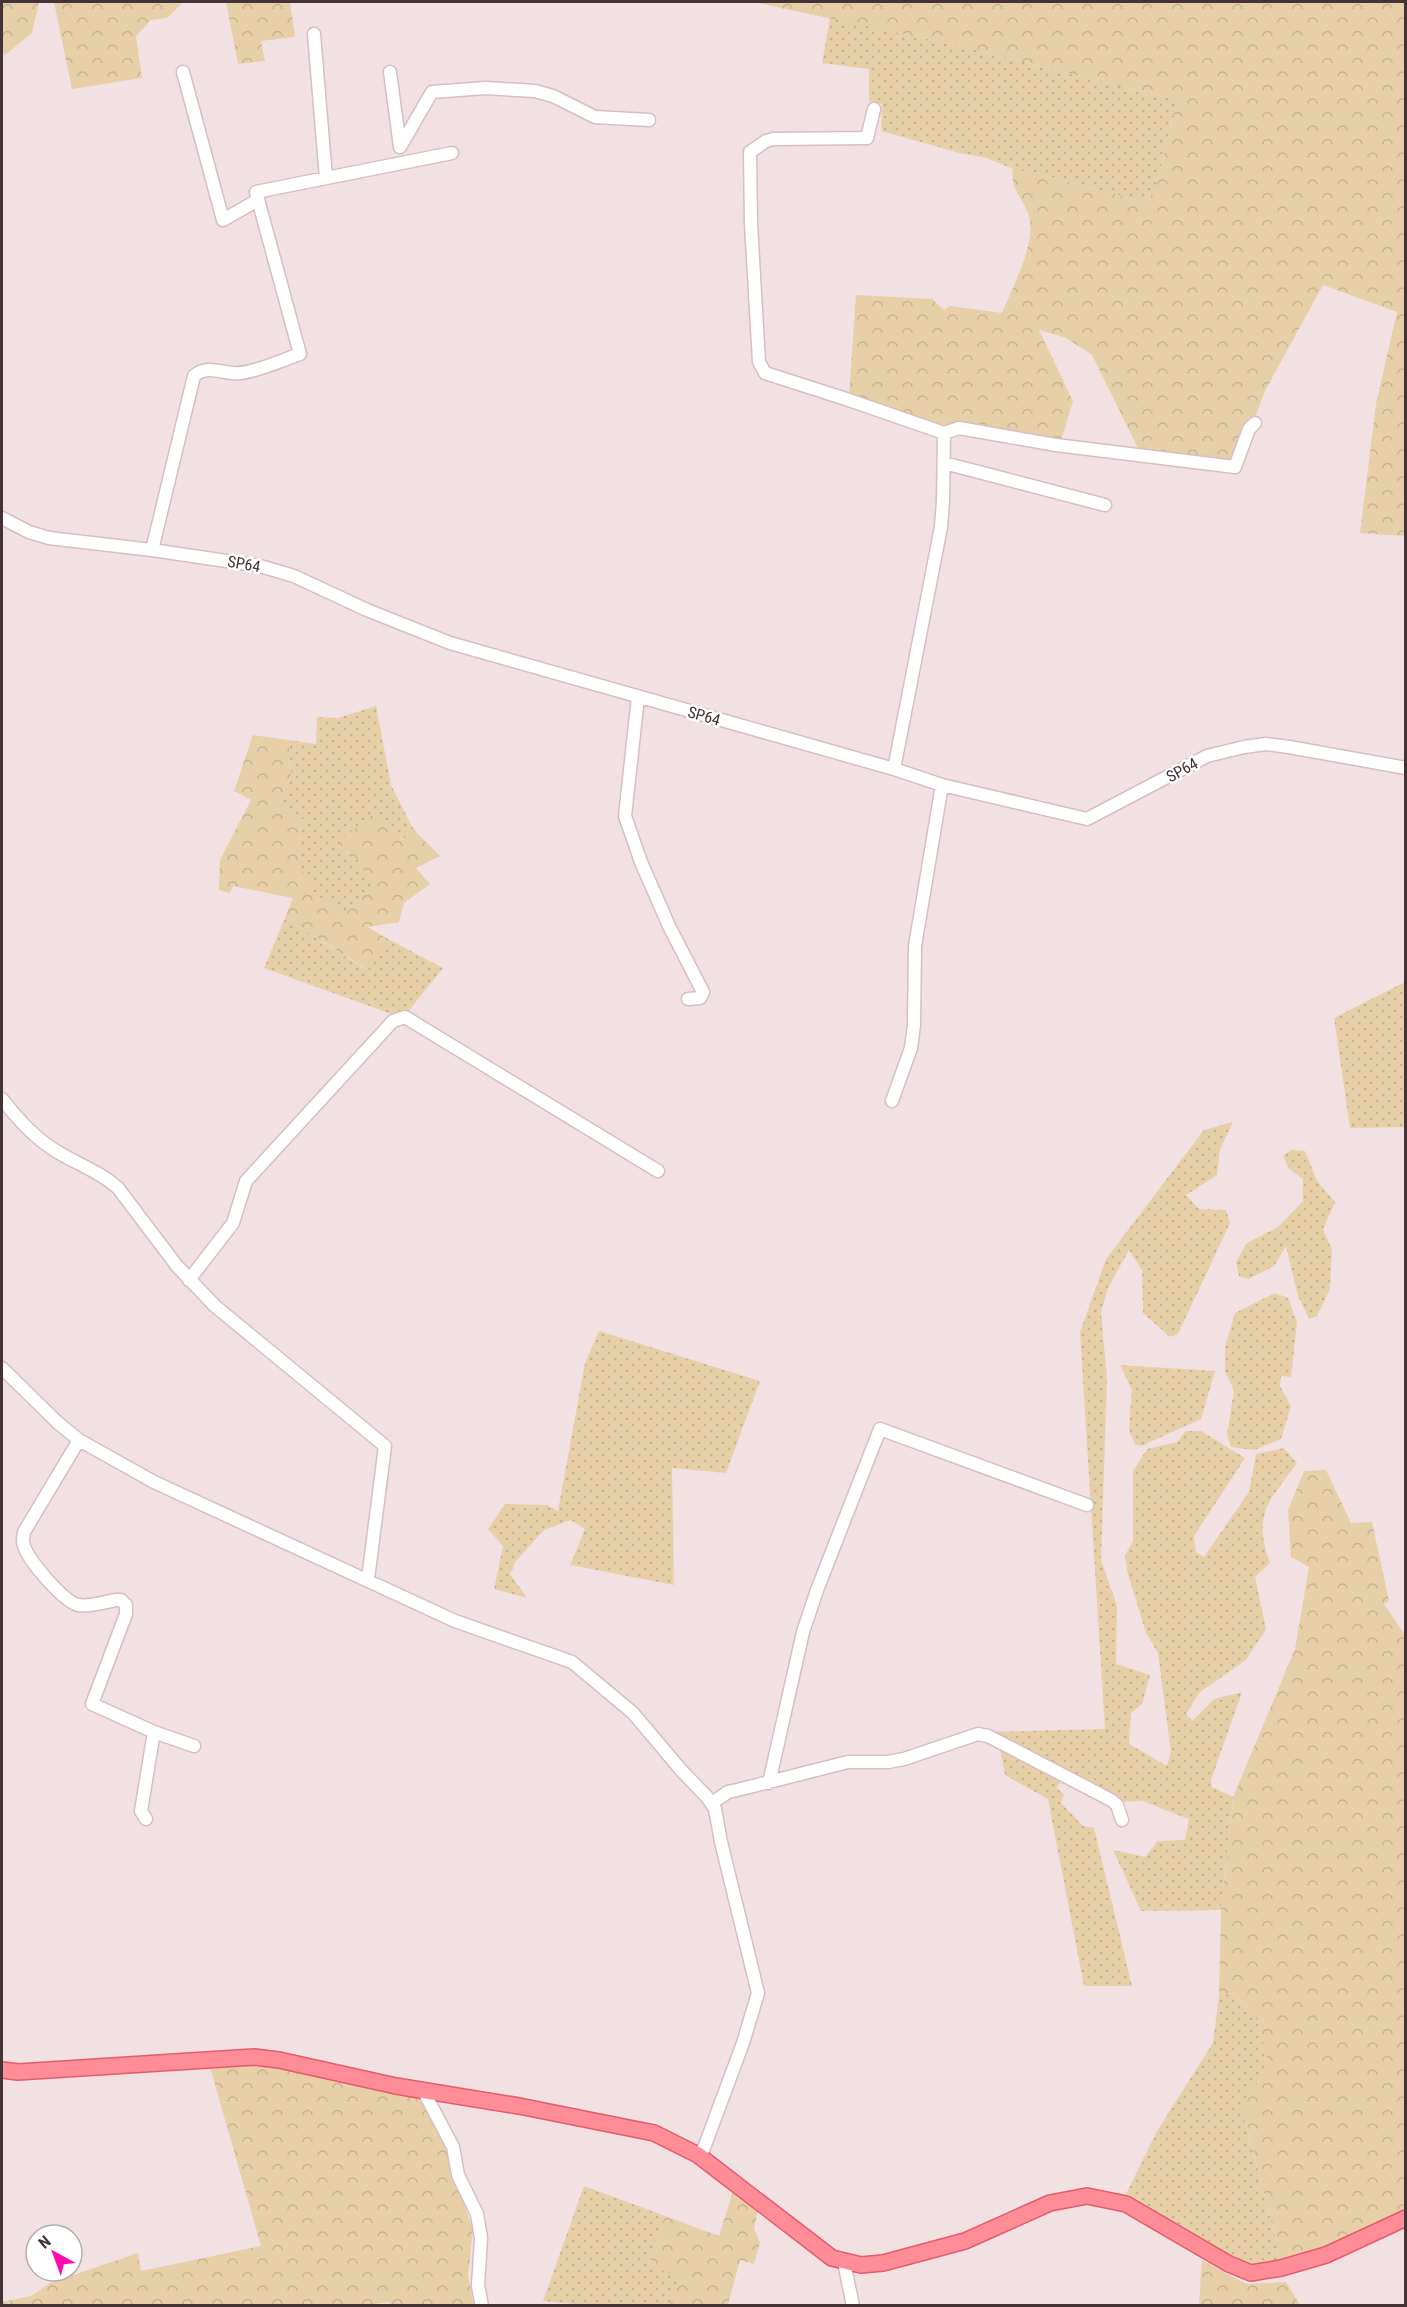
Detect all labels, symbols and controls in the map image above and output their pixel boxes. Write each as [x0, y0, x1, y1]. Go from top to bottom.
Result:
street label: SP64 [226, 552, 262, 576]
street label: SP64 [686, 702, 723, 730]
street label: SP64 [1163, 754, 1201, 786]
north arrow [24, 2223, 84, 2283]
text: N [35, 2232, 54, 2252]

